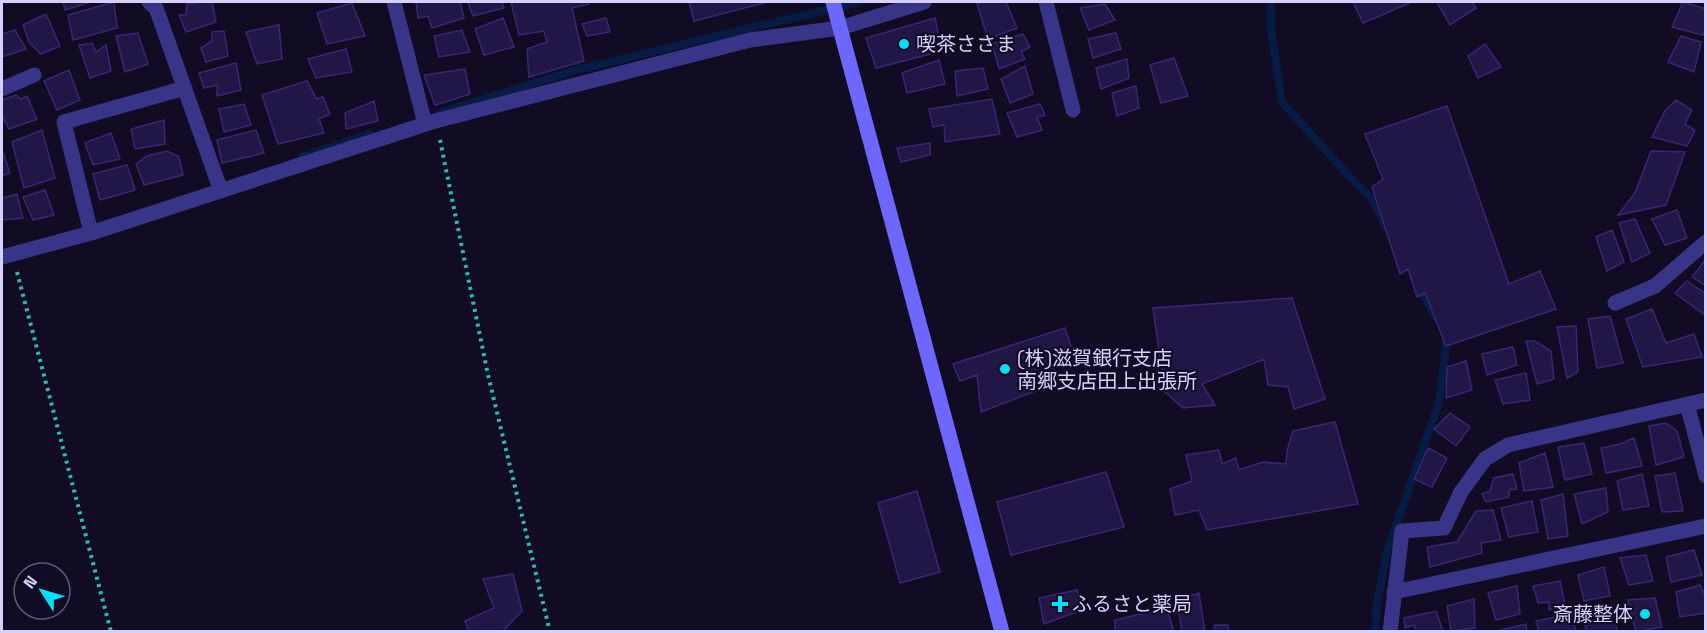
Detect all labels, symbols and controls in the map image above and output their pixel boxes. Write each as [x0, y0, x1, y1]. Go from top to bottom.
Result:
place label: 喫茶ささま [916, 31, 1016, 57]
marker: 喫茶ささま [897, 37, 911, 51]
place label: (株)滋賀銀行支店 南郷支店田上出張所 [1017, 345, 1197, 394]
marker: (株)滋賀銀行支店 南郷支店田上出張所 [998, 362, 1012, 376]
north arrow [12, 561, 72, 621]
text: N [19, 572, 42, 593]
place label: ふるさと薬局 [1072, 591, 1192, 617]
marker: ふるさと薬局 [1053, 597, 1067, 611]
place label: 斎藤整体 [1553, 601, 1633, 627]
marker: 斎藤整体 [1638, 607, 1652, 621]

